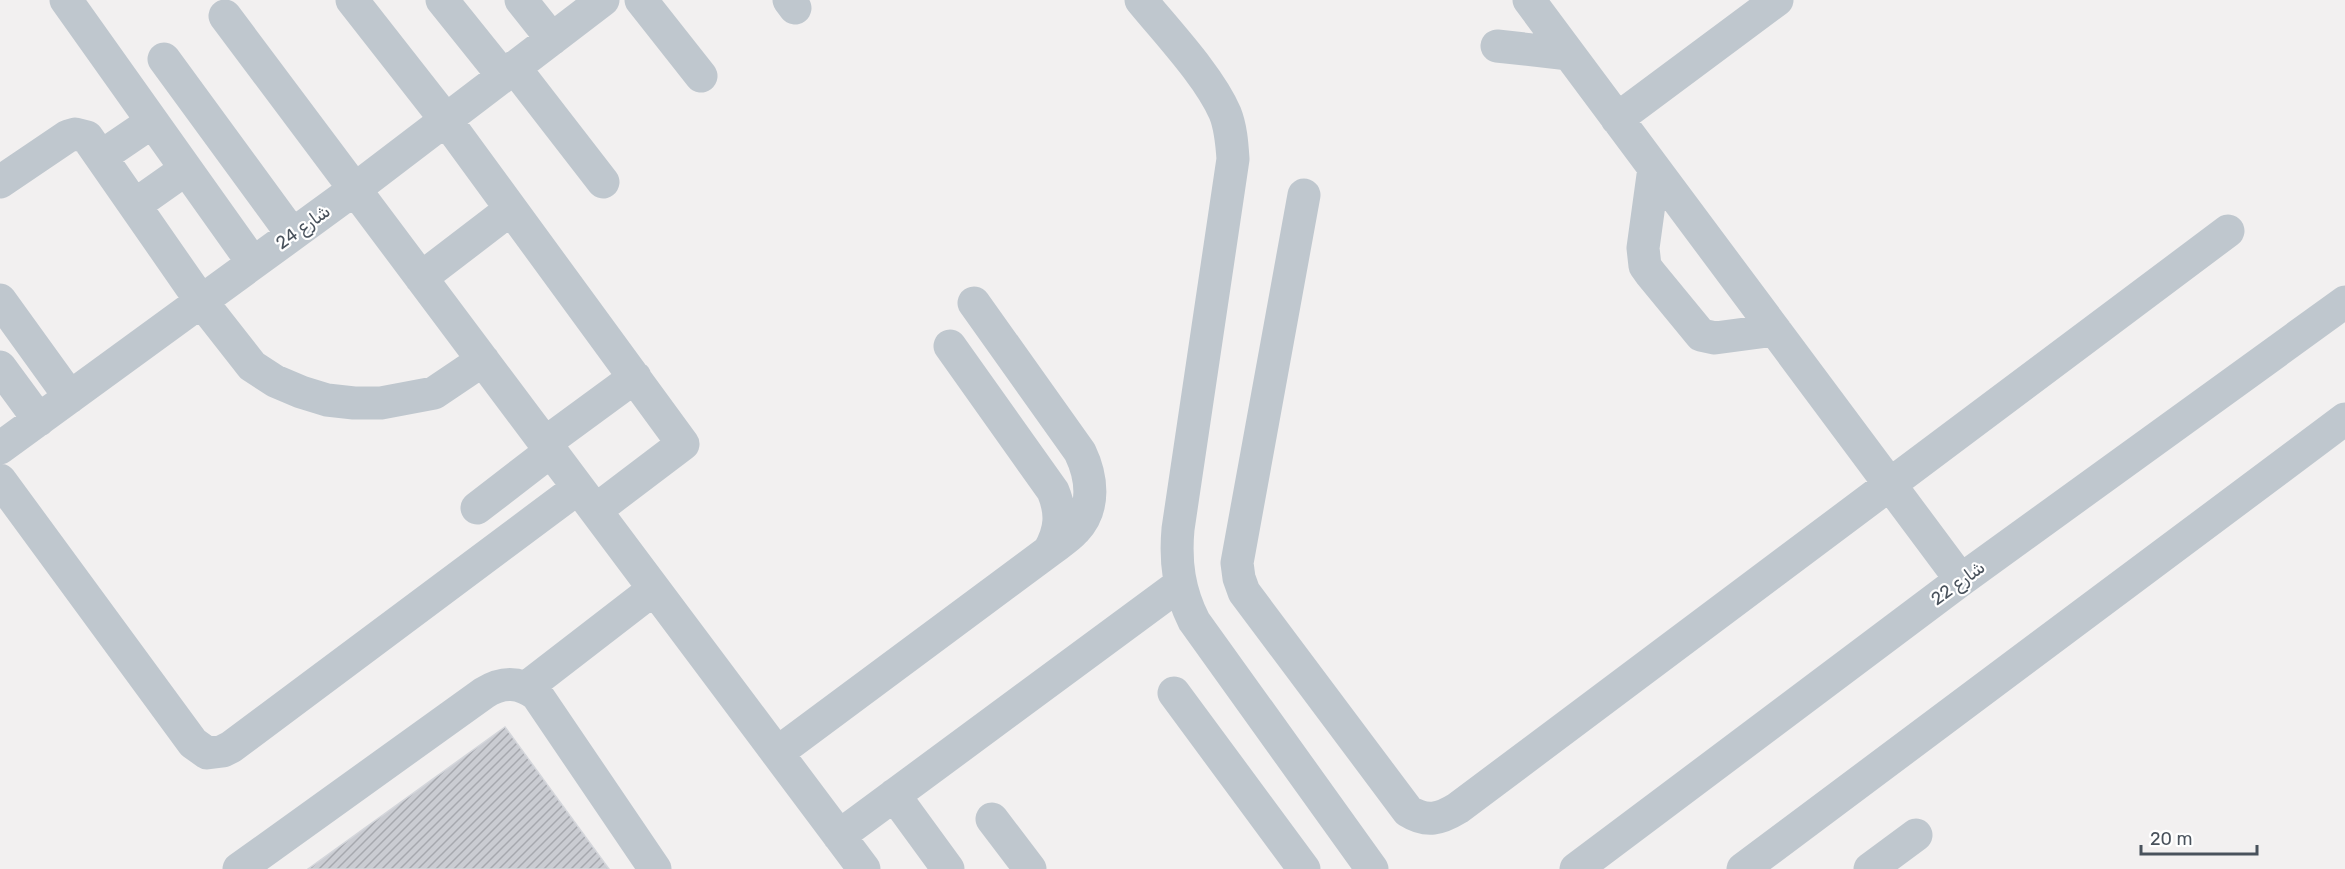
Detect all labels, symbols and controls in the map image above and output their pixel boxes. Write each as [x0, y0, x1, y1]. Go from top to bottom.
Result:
street label: شارع 24 [271, 200, 335, 255]
street label: شارع 22 [1927, 556, 1990, 611]
scale bar [2141, 818, 2256, 856]
text: 20 m [2150, 828, 2192, 850]

